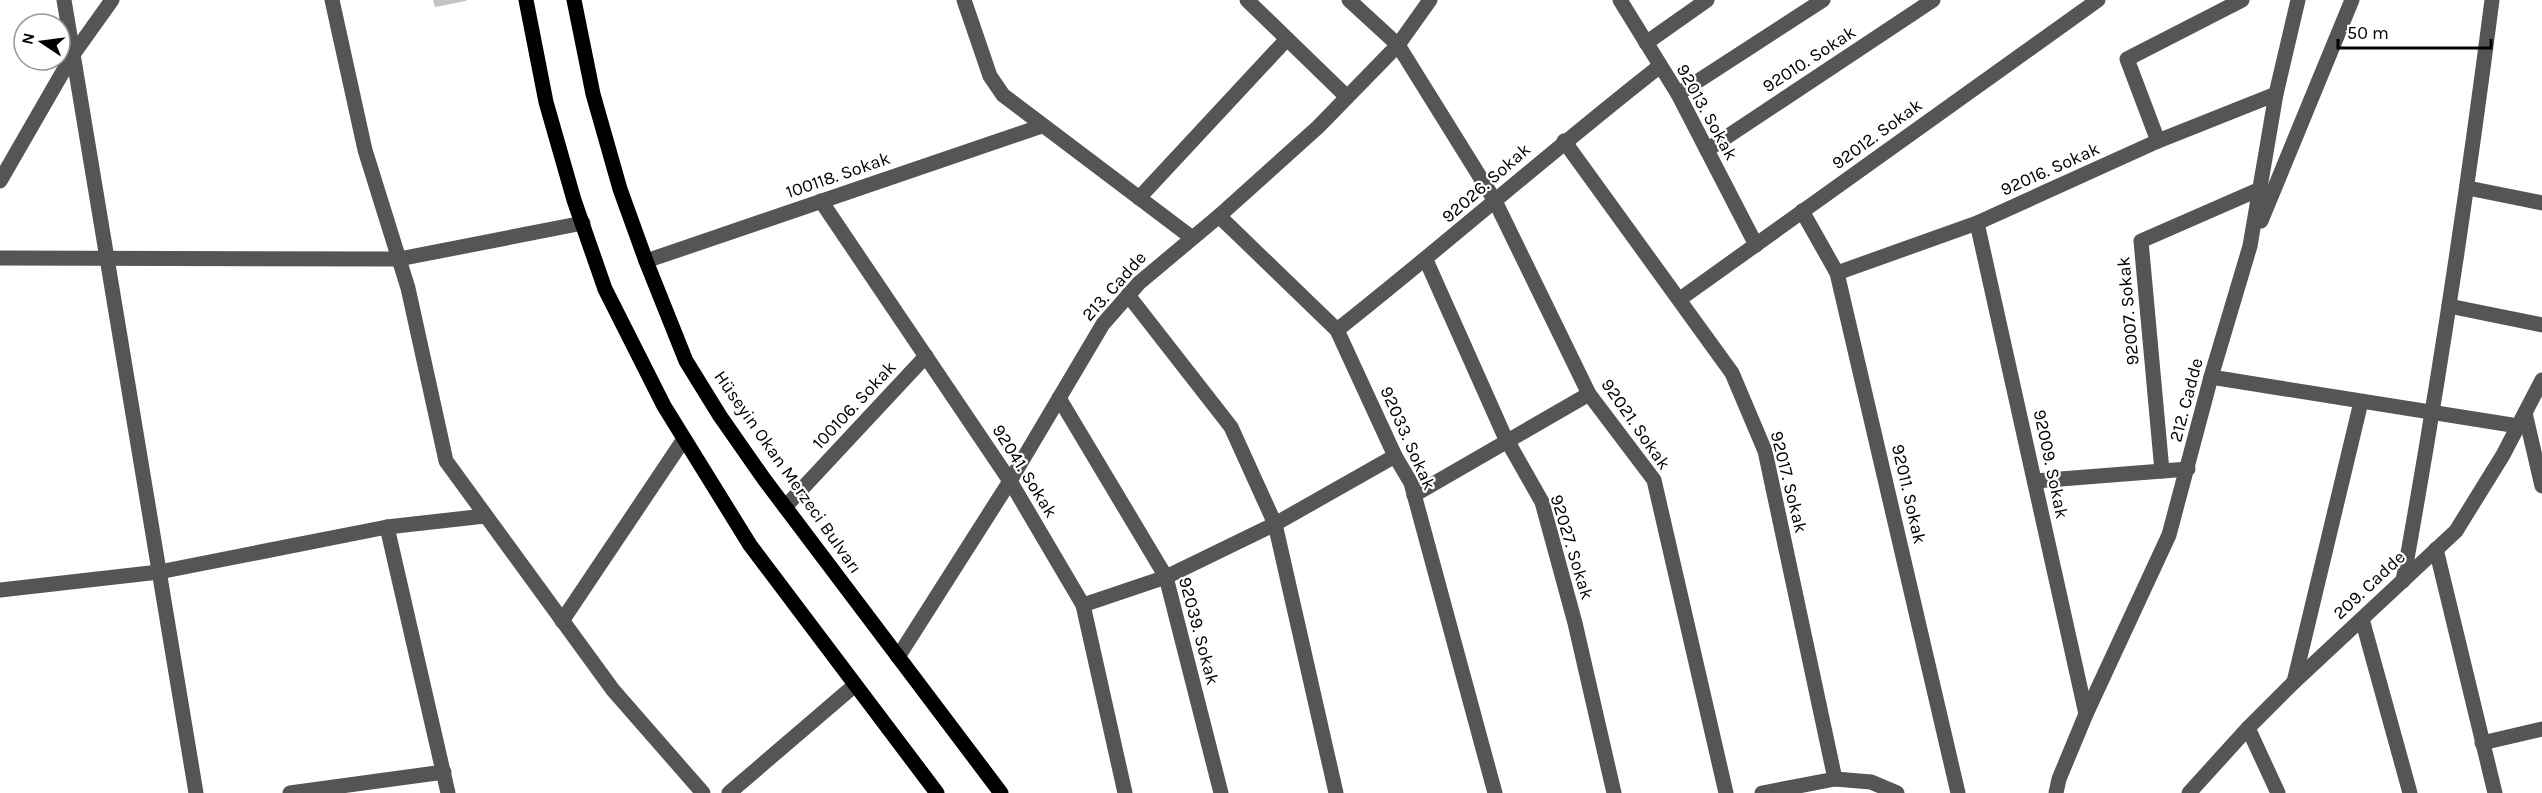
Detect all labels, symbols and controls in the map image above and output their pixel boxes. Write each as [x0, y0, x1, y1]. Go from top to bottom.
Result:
north arrow [12, 12, 72, 72]
scale bar [2338, 12, 2491, 50]
street label: 92010. Sokak [1758, 21, 1860, 97]
text: 50 m [2347, 22, 2389, 44]
text: N [17, 31, 38, 46]
street label: 92013. Sokak [1672, 60, 1742, 164]
street label: 92012. Sokak [1828, 94, 1926, 174]
street label: 92016. Sokak [1997, 137, 2103, 201]
street label: 92026. Sokak [1437, 138, 1535, 228]
street label: 100118. Sokak [783, 147, 893, 203]
street label: 213. Cadde [1077, 247, 1151, 325]
street label: 92007. Sokak [2112, 256, 2144, 366]
street label: 100106. Sokak [808, 356, 900, 454]
street label: 212. Cadde [2164, 356, 2208, 444]
street label: Hüseyin Okan Merzeci Bulvarı [709, 366, 867, 578]
street label: 92021. Sokak [1596, 374, 1676, 474]
street label: 92033. Sokak [1375, 383, 1441, 493]
street label: 92009. Sokak [2029, 407, 2073, 521]
street label: 92041. Sokak [988, 420, 1062, 522]
street label: 92017. Sokak [1766, 429, 1812, 535]
street label: 92011. Sokak [1887, 442, 1931, 546]
street label: 92027. Sokak [1546, 492, 1598, 602]
street label: 209. Cadde [2328, 546, 2410, 624]
street label: 92039. Sokak [1174, 575, 1224, 687]

